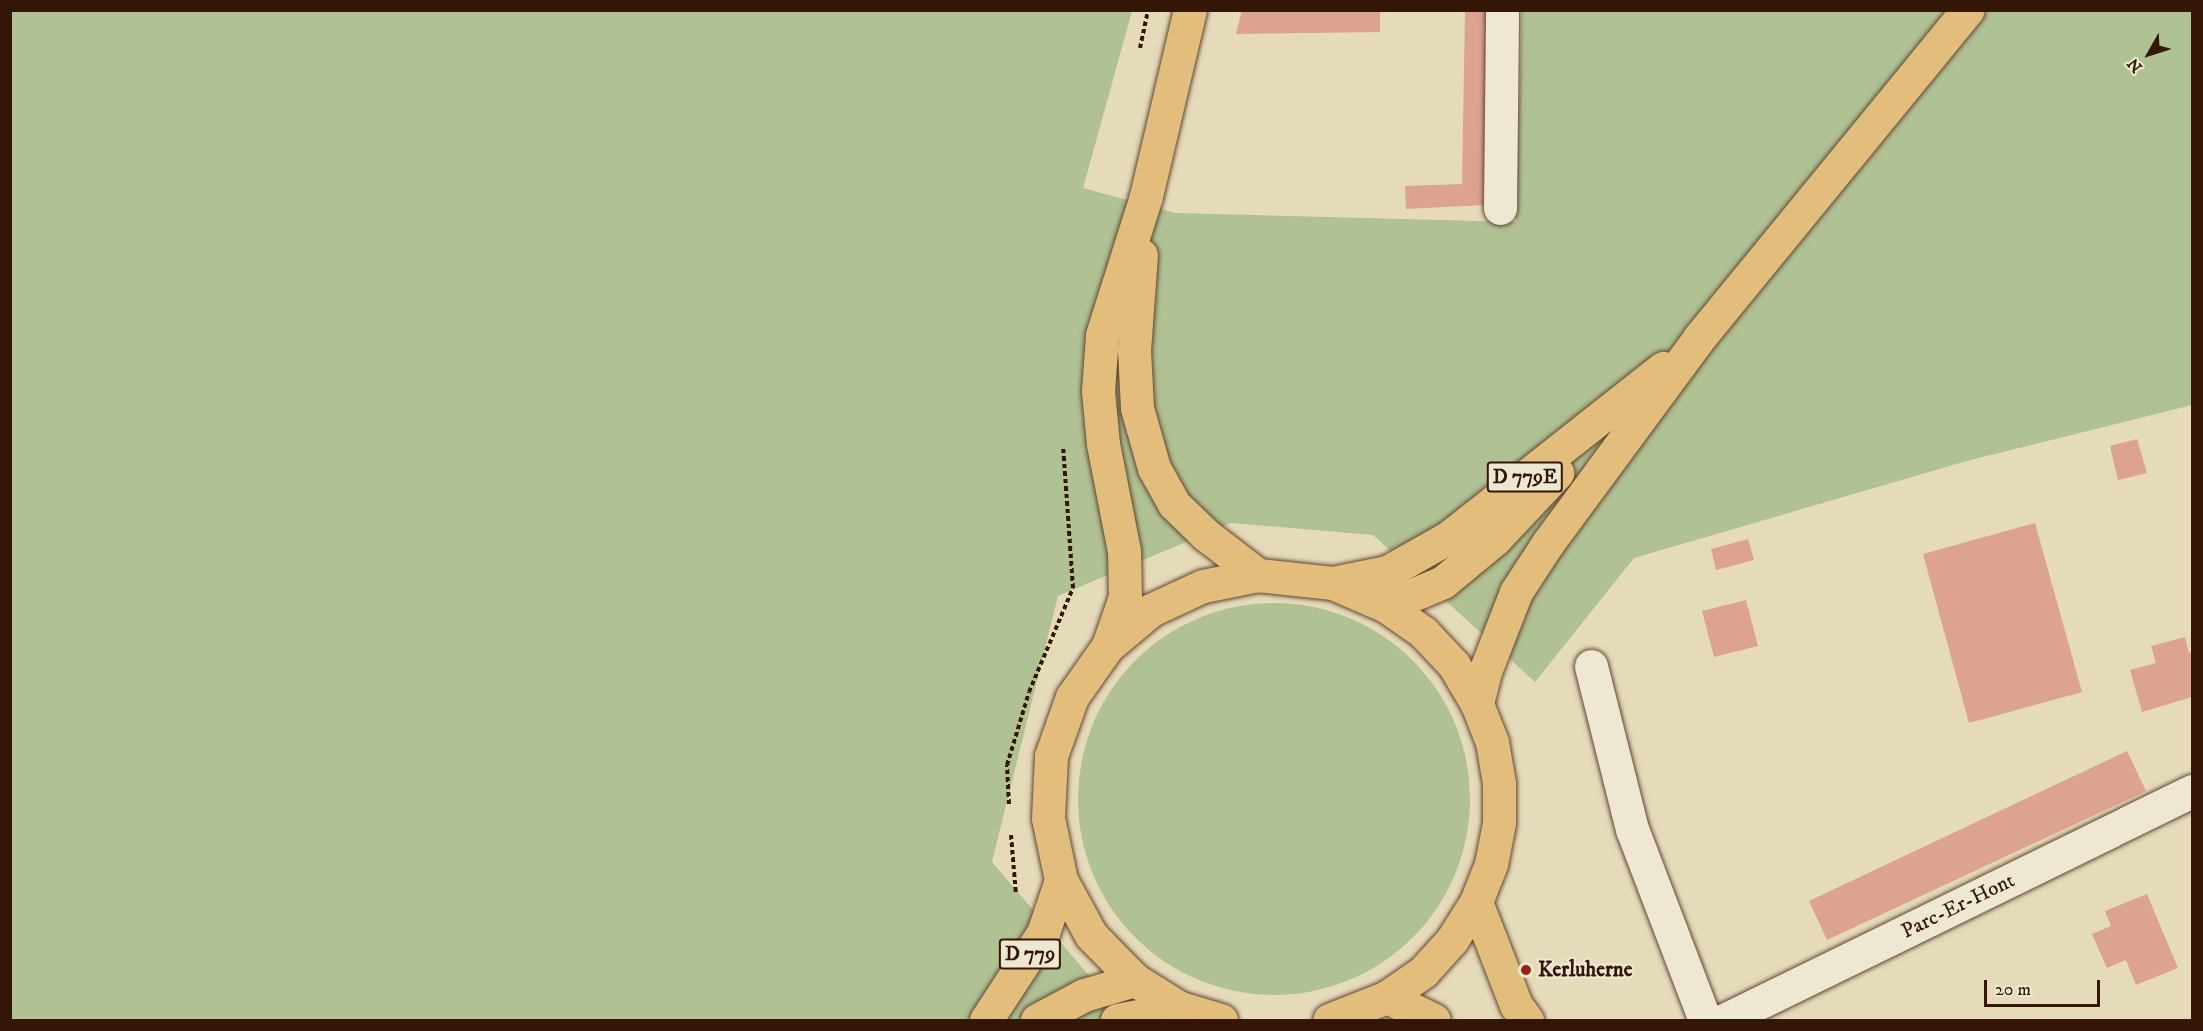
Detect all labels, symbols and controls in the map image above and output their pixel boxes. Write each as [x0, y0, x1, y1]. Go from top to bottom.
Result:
north arrow [2119, 24, 2179, 84]
text: N [2123, 54, 2147, 77]
road number: D 779E [1486, 460, 1564, 494]
street label: Parc-Er-Hont [1897, 868, 2019, 944]
road number: D 779 [998, 937, 1062, 971]
place label: Kerluherne [1538, 957, 1632, 983]
marker: Kerluherne [1519, 963, 1533, 977]
scale bar [1987, 968, 2102, 1006]
text: 20 m [1995, 979, 2031, 1001]

